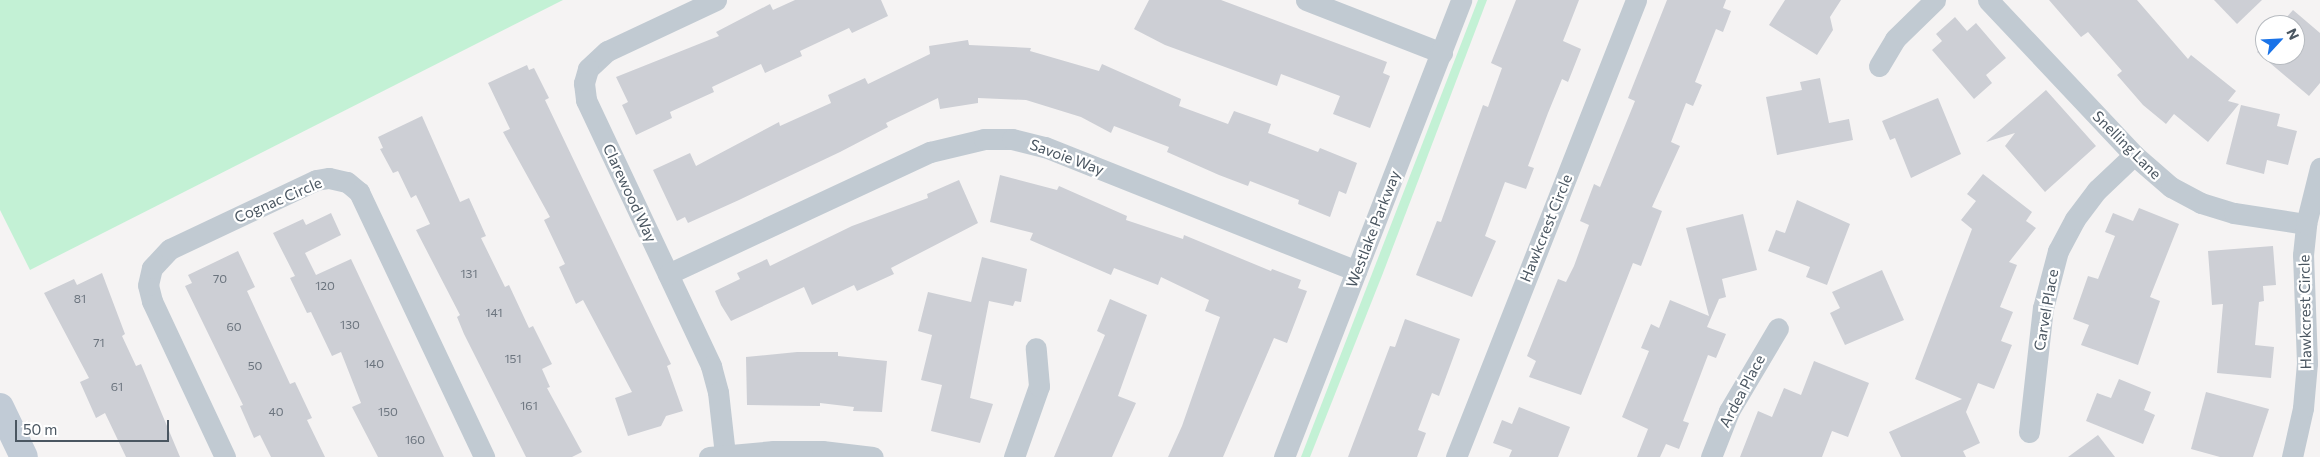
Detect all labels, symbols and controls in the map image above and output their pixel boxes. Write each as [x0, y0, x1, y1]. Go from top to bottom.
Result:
north arrow [2255, 15, 2305, 65]
text: N [2283, 26, 2303, 42]
street label: Snelling Lane [2089, 107, 2165, 183]
street label: Savoie Way [1028, 135, 1106, 179]
street label: Clarewood Way [599, 141, 661, 245]
street label: Westlake Parkway [1342, 168, 1404, 290]
street label: Hawkcrest Circle [1516, 172, 1576, 284]
street label: Cognac Circle [232, 174, 324, 226]
street label: Hawkcrest Circle [2295, 255, 2315, 369]
house number: 131 [460, 267, 478, 281]
street label: Carvel Place [2030, 268, 2062, 352]
house number: 70 [213, 272, 227, 286]
house number: 120 [315, 279, 335, 293]
house number: 81 [74, 292, 86, 306]
house number: 141 [485, 306, 503, 320]
house number: 130 [340, 318, 360, 332]
house number: 60 [226, 320, 242, 334]
house number: 71 [93, 336, 105, 350]
house number: 151 [504, 352, 522, 366]
street label: Ardea Place [1715, 352, 1769, 430]
house number: 140 [364, 357, 384, 371]
house number: 50 [248, 359, 262, 373]
house number: 61 [111, 380, 123, 394]
house number: 161 [520, 399, 538, 413]
house number: 40 [268, 405, 284, 419]
house number: 150 [378, 405, 398, 419]
scale bar [18, 410, 171, 442]
text: 50 m [23, 420, 57, 438]
house number: 160 [405, 433, 425, 447]

